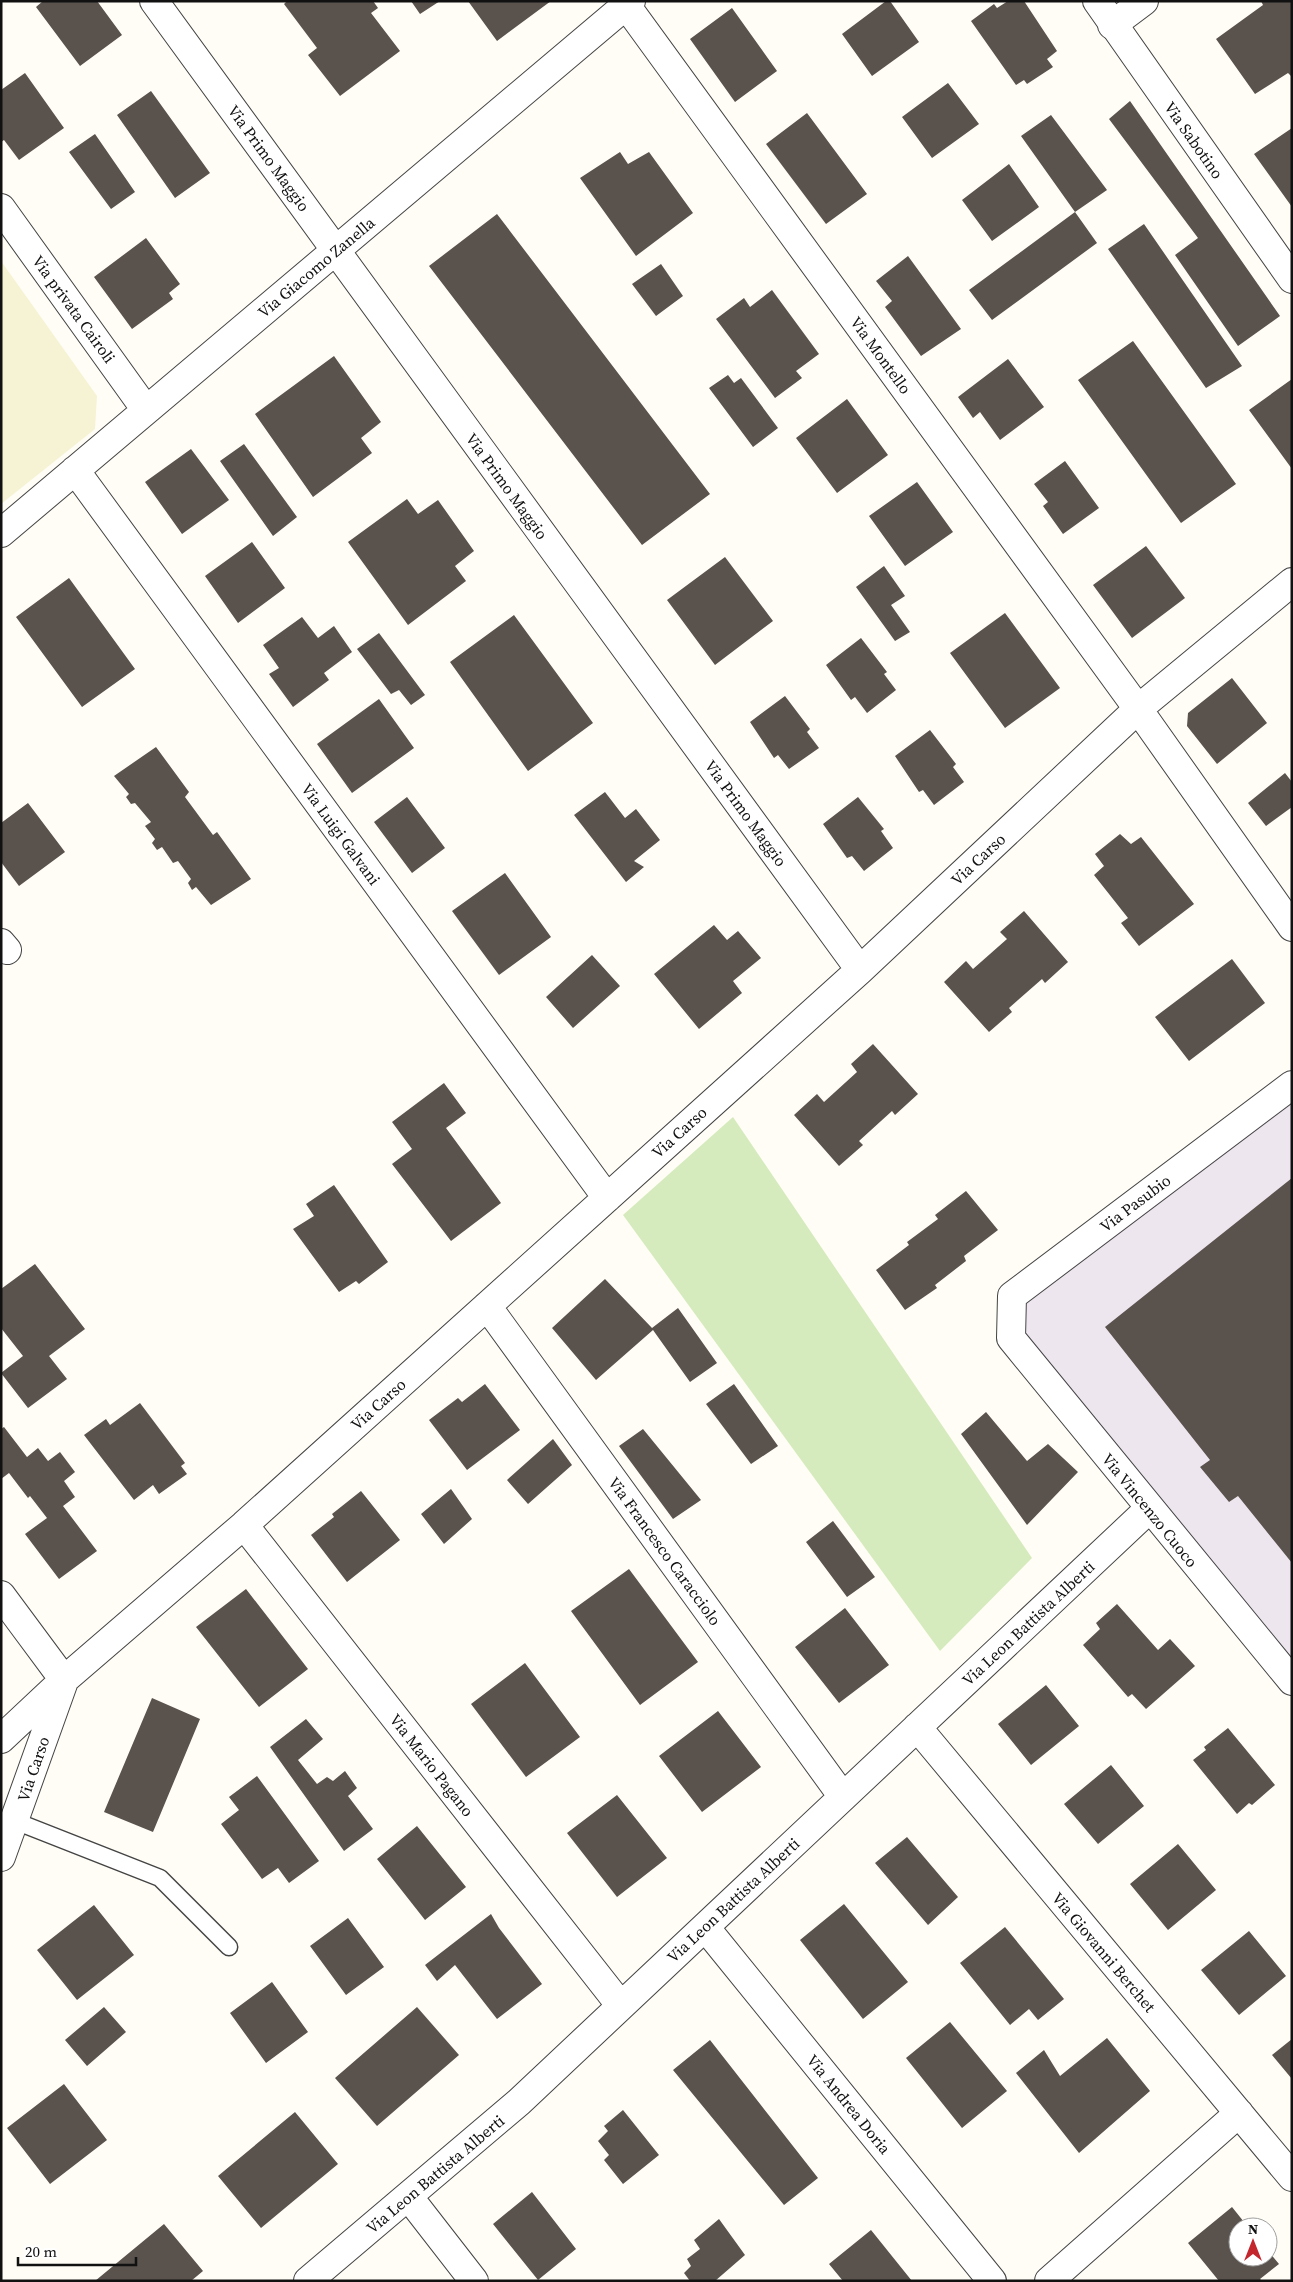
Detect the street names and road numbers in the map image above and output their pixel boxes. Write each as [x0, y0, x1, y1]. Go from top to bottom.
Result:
street label: Via Sabotino [1159, 97, 1229, 183]
street label: Via Primo Maggio [223, 100, 315, 216]
street label: Via Giacomo Zanella [253, 211, 380, 322]
street label: Via privata Cairoli [27, 251, 121, 368]
street label: Via Montello [845, 312, 917, 398]
street label: Via Primo Maggio [461, 428, 553, 544]
street label: Via Primo Maggio [700, 755, 792, 871]
street label: Via Luigi Galvani [297, 779, 386, 890]
street label: Via Carso [946, 828, 1010, 890]
street label: Via Carso [647, 1101, 712, 1163]
street label: Via Pasubio [1095, 1169, 1175, 1237]
street label: Via Carso [346, 1373, 411, 1435]
street label: Via Vincenzo Cuoco [1097, 1448, 1203, 1572]
street label: Via Francesco Caracciolo [604, 1472, 727, 1630]
street label: Via Leon Battista Alberti [957, 1555, 1099, 1690]
street label: Via Mario Pagano [385, 1709, 479, 1821]
street label: Via Carso [12, 1733, 54, 1804]
street label: Via Leon Battista Alberti [662, 1832, 804, 1967]
street label: Via Giovanni Berchet [1047, 1887, 1161, 2017]
street label: Via Andrea Doria [802, 2049, 897, 2159]
street label: Via Leon Battista Alberti [361, 2109, 509, 2238]

